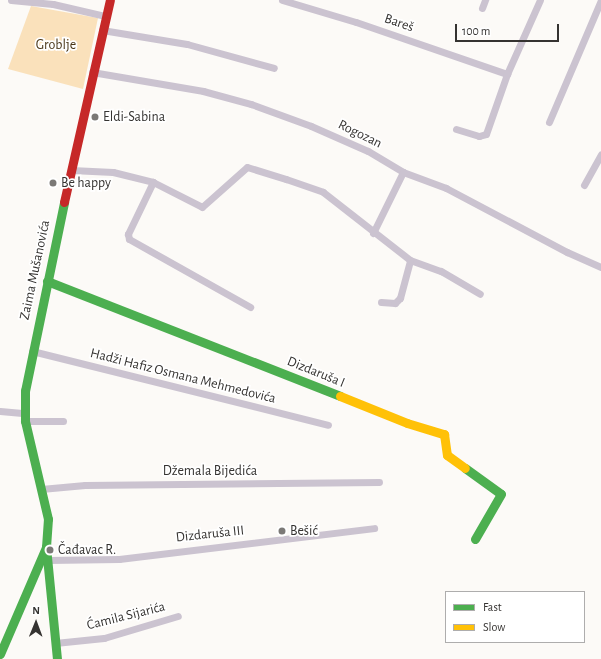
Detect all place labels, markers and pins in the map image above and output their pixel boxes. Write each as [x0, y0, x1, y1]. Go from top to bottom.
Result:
place label: Eldi-Sabina [103, 109, 165, 125]
marker: Eldi-Sabina [90, 112, 100, 122]
place label: Be happy [61, 175, 111, 191]
marker: Be happy [48, 178, 58, 188]
place label: Bešić [290, 523, 318, 539]
marker: Bešić [277, 526, 287, 536]
place label: Čađavac R. [58, 542, 116, 558]
marker: Čađavac R. [45, 545, 55, 555]

